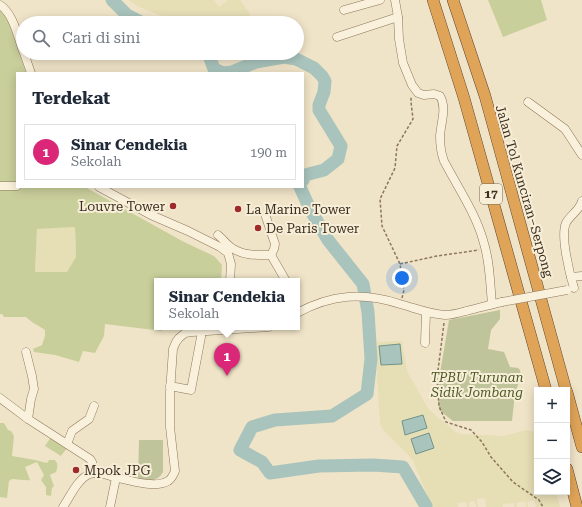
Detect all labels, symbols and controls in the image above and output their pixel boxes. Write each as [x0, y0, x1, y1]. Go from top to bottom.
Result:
search box [16, 16, 304, 60]
icon: search [30, 27, 52, 49]
text: Cari di sini [62, 29, 140, 47]
text: Terdekat [32, 88, 110, 108]
street label: Jalan Tol Kunciran–Serpong [493, 103, 556, 280]
text: Sinar Cendekia [71, 136, 187, 154]
text: 1 [42, 145, 50, 160]
text: 190 m [250, 145, 287, 160]
text: Sekolah [71, 154, 122, 169]
road number: 17 [480, 184, 502, 204]
place label: Louvre Tower [79, 199, 166, 214]
marker: Louvre Tower [168, 201, 178, 211]
place label: La Marine Tower [246, 202, 351, 217]
marker: La Marine Tower [233, 204, 243, 214]
place label: De Paris Tower [266, 221, 360, 236]
marker: De Paris Tower [253, 223, 263, 233]
your location [392, 268, 412, 288]
popup [154, 278, 300, 330]
text: Sinar Cendekia [169, 288, 285, 306]
text: Sekolah [169, 306, 219, 321]
pin: 1 [214, 343, 240, 376]
park label: TPBU Turunan Sidik Jombang [430, 370, 524, 400]
map controls [534, 387, 570, 495]
button: + [534, 387, 570, 423]
button: − [534, 423, 570, 459]
button: layers [534, 459, 570, 495]
place label: Mpok JPG [84, 463, 150, 478]
marker: Mpok JPG [71, 465, 81, 475]

